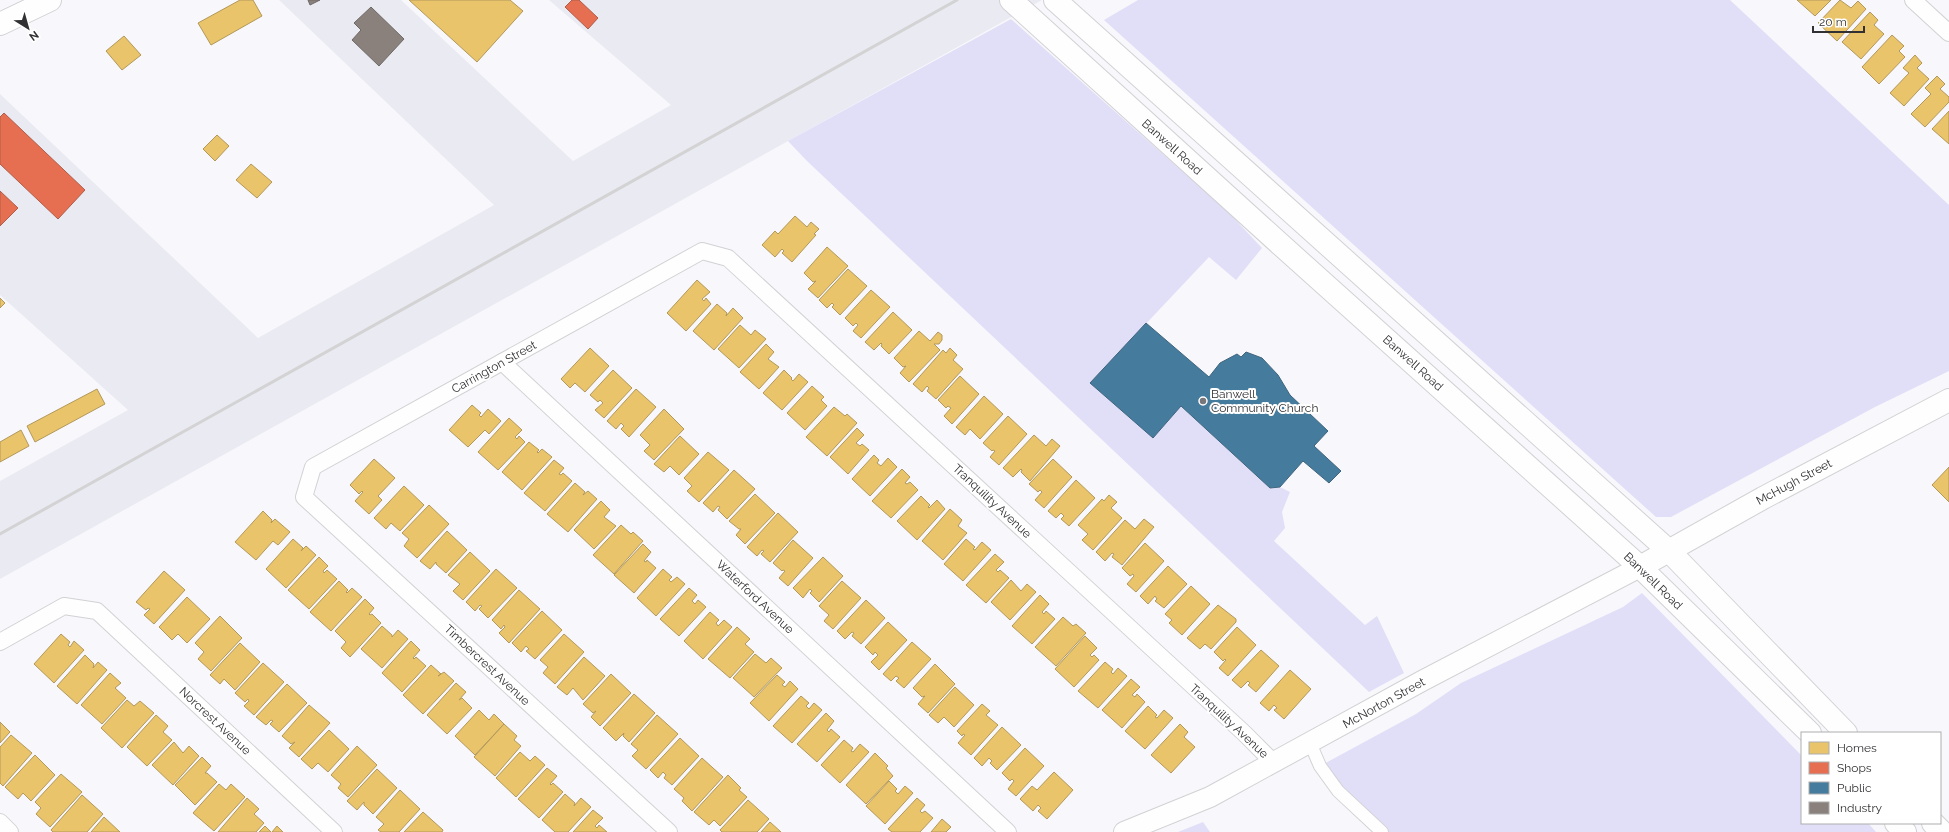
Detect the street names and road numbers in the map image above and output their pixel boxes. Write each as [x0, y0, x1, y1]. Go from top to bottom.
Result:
street label: Banwell Road [1139, 116, 1205, 178]
street label: Banwell Road [1380, 332, 1446, 394]
street label: Carrington Street [449, 338, 539, 396]
street label: McHugh Street [1754, 456, 1834, 508]
street label: Tranquility Avenue [950, 461, 1034, 541]
street label: Banwell Road [1621, 550, 1685, 612]
street label: Waterford Avenue [713, 558, 797, 636]
street label: Timbercrest Avenue [441, 622, 533, 708]
street label: McNorton Street [1340, 675, 1428, 731]
street label: Tranquility Avenue [1187, 681, 1271, 761]
street label: Norcrest Avenue [176, 684, 254, 758]

